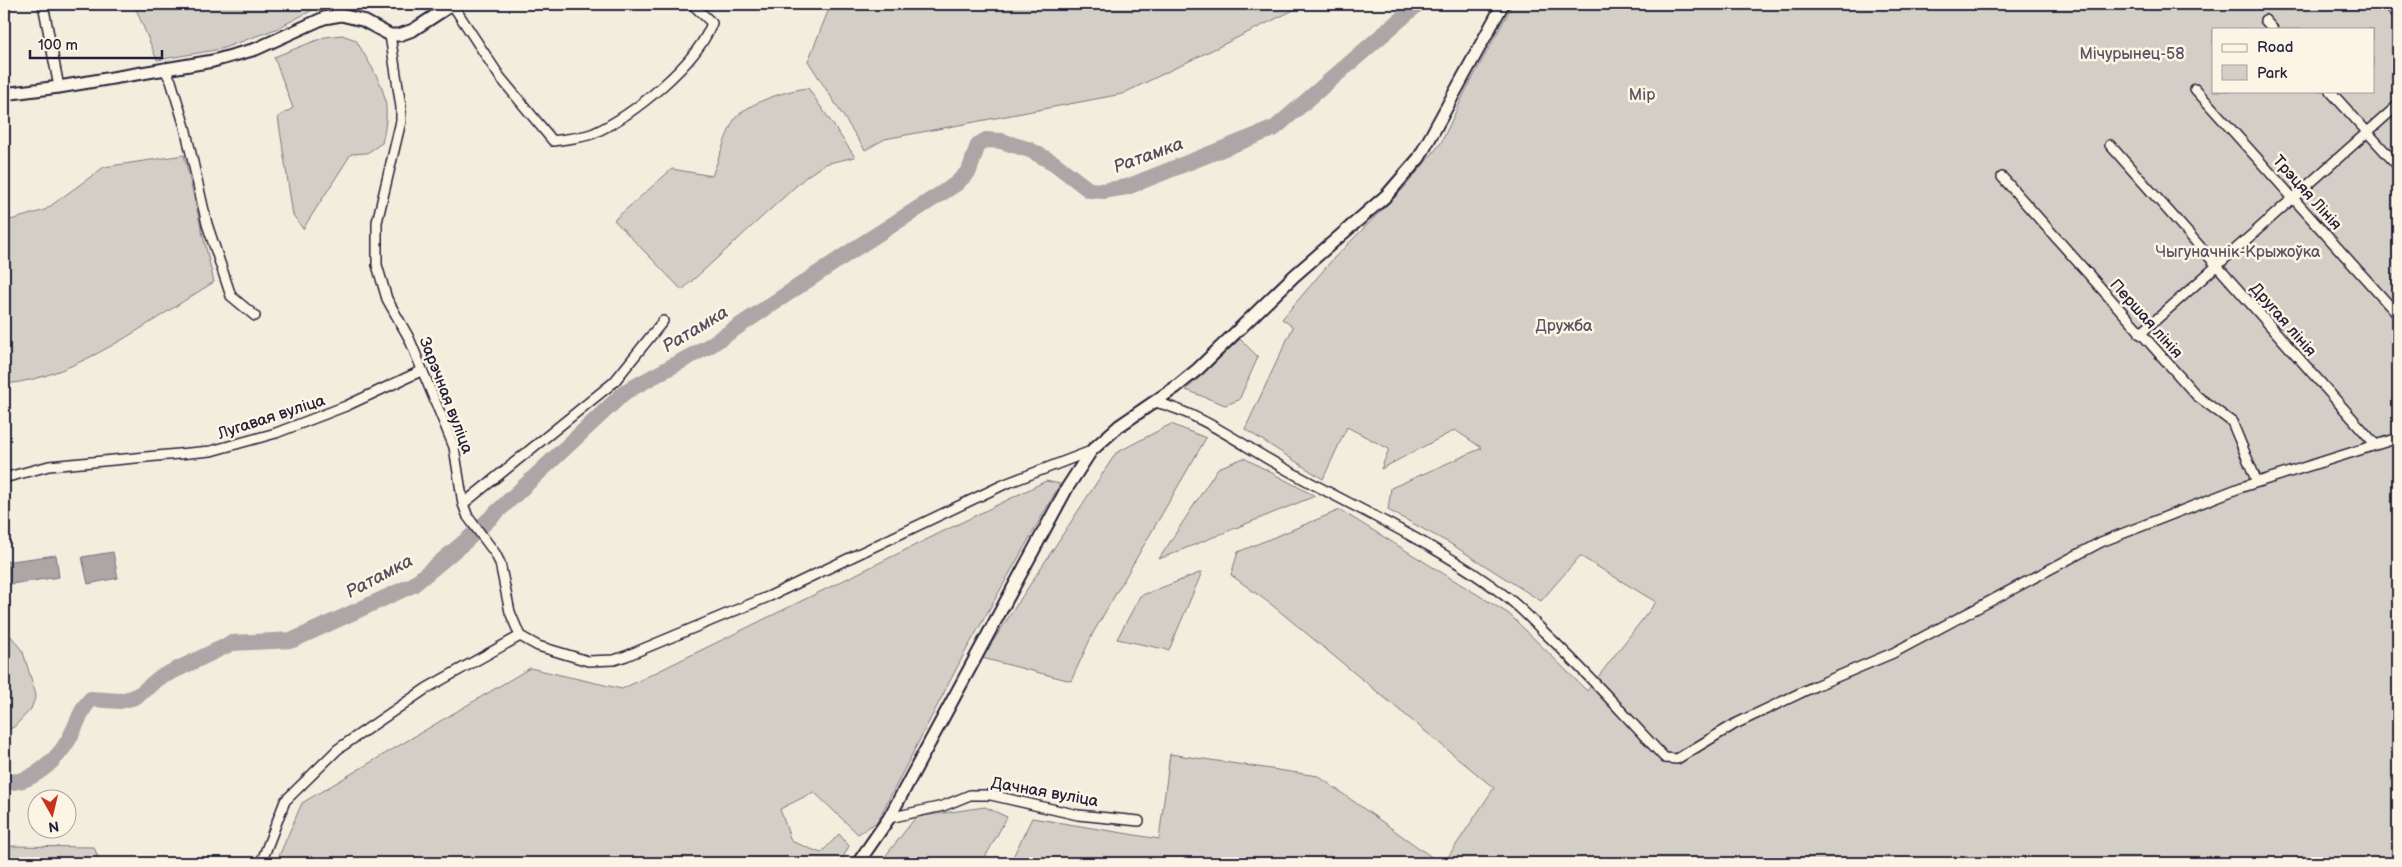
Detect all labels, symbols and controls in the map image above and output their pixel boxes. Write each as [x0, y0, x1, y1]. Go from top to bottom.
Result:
scale bar [30, 28, 162, 60]
legend [2212, 28, 2374, 92]
text: 100 m [38, 36, 78, 55]
text: Road [2257, 38, 2293, 57]
park label: Мічурынец-58 [2079, 45, 2185, 64]
text: Park [2257, 64, 2288, 83]
park label: Мір [1629, 86, 1655, 105]
water label: Ратамка [1110, 133, 1186, 178]
street label: Трэцяя Лінія [2268, 152, 2345, 234]
park label: Чыгуначнік-Крыжоўка [2155, 243, 2321, 262]
street label: Першая лінія [2105, 276, 2186, 363]
street label: Другая лінія [2246, 279, 2320, 361]
water label: Ратамка [659, 302, 732, 357]
park label: Дружба [1535, 317, 1593, 336]
street label: Зарэчная вуліца [415, 334, 477, 457]
street label: Лугавая вуліца [215, 391, 328, 444]
water label: Ратамка [342, 550, 416, 603]
street label: Дачная вуліца [990, 774, 1100, 811]
north arrow [28, 790, 78, 840]
text: N [47, 817, 60, 836]

